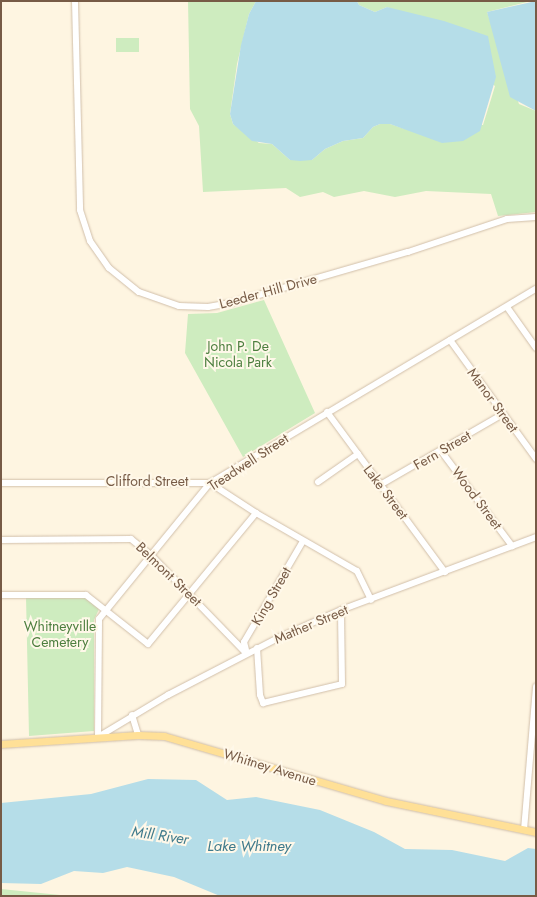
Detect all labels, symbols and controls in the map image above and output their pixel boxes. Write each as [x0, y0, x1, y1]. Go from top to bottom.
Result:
street label: Leeder Hill Drive [217, 270, 319, 312]
park label: John P. De Nicola Park [204, 338, 272, 370]
street label: Manor Street [464, 365, 522, 435]
street label: Fern Street [410, 427, 474, 473]
street label: Treadwell Street [205, 430, 291, 494]
street label: Lake Street [360, 461, 412, 523]
street label: Wood Street [448, 464, 506, 532]
street label: Clifford Street [106, 473, 188, 489]
street label: Belmont Street [133, 538, 205, 610]
street label: King Street [248, 564, 294, 628]
street label: Mather Street [272, 601, 350, 647]
park label: Whitneyville Cemetery [24, 618, 96, 650]
street label: Whitney Avenue [221, 745, 319, 789]
water label: Mill River [130, 823, 190, 849]
water label: Lake Whitney [207, 838, 291, 856]

